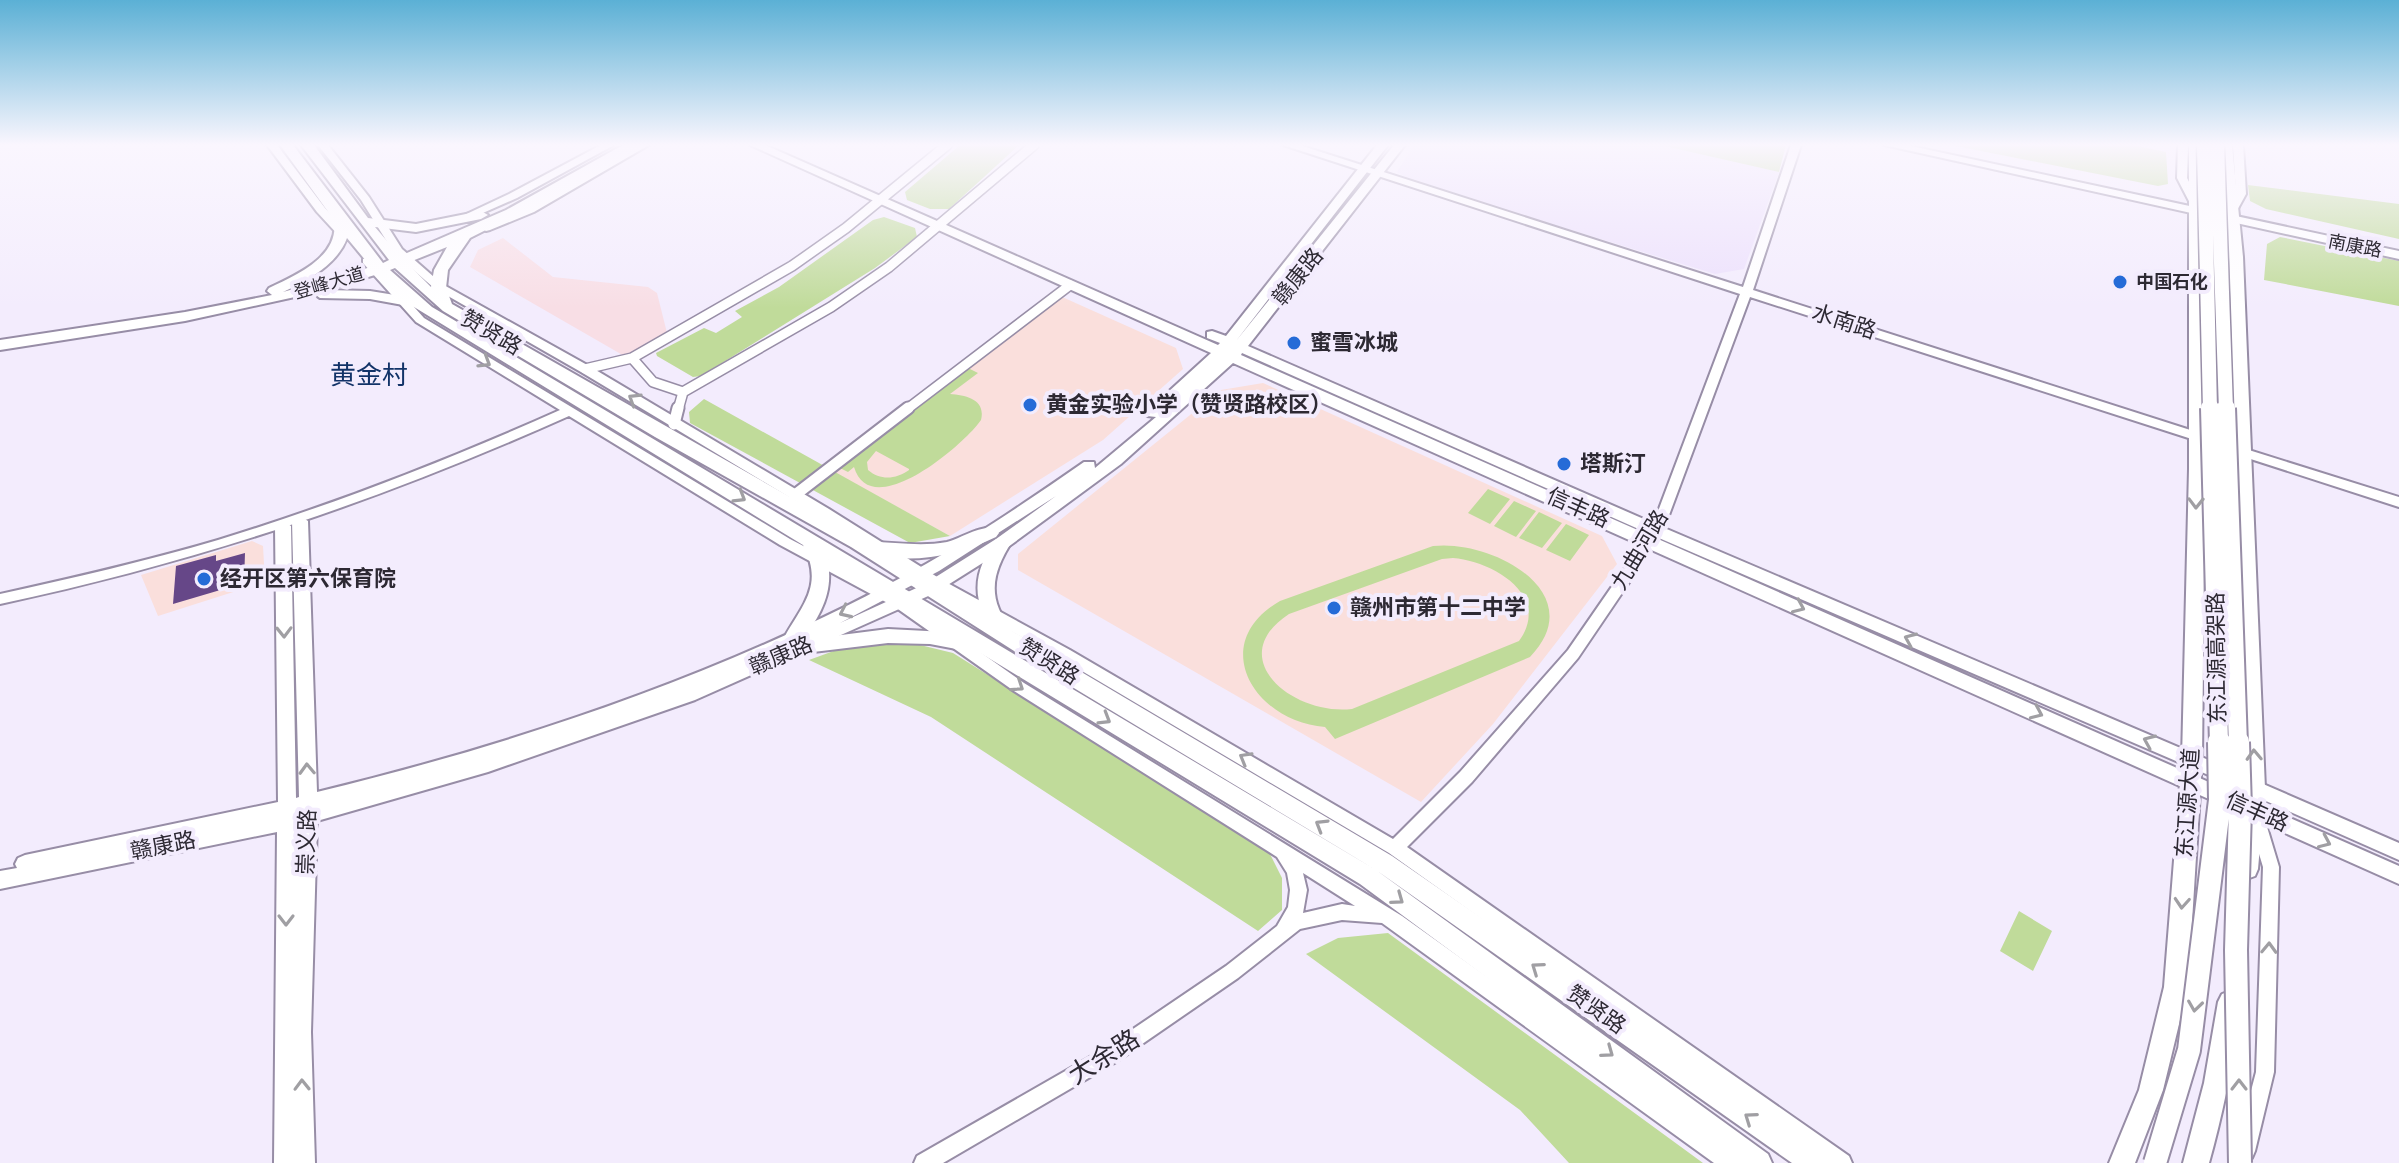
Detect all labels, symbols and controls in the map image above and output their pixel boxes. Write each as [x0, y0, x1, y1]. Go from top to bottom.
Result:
street label: 南康路 [2326, 230, 2384, 262]
street label: 赣康路 [1267, 243, 1329, 311]
street label: 登峰大道 [291, 263, 367, 303]
place label: 中国石化 [2136, 271, 2208, 293]
marker: 中国石化 [2111, 273, 2129, 291]
street label: 水南路 [1809, 299, 1879, 345]
street label: 赞贤路 [456, 305, 526, 361]
place label: 蜜雪冰城 [1310, 330, 1398, 356]
marker: 蜜雪冰城 [1285, 334, 1303, 352]
one-way arrow [477, 353, 491, 368]
district label: 黄金村 [330, 360, 408, 391]
place label: 黄金实验小学（赞贤路校区） [1046, 392, 1332, 418]
one-way arrow [629, 394, 643, 409]
marker: 黄金实验小学（赞贤路校区） [1021, 396, 1039, 414]
place label: 塔斯汀 [1580, 451, 1646, 477]
marker: 塔斯汀 [1555, 455, 1573, 473]
street label: 信丰路 [1543, 483, 1613, 533]
one-way arrow [731, 487, 746, 502]
one-way arrow [2188, 497, 2205, 510]
street label: 九曲河路 [1606, 506, 1674, 594]
place label: 经开区第六保育院 [220, 566, 396, 592]
marker: 经开区第六保育院 [195, 570, 213, 588]
street label: 东江源高架路 [2203, 592, 2231, 724]
place label: 赣州市第十二中学 [1350, 595, 1526, 621]
one-way arrow [1791, 597, 1806, 613]
marker: 赣州市第十二中学 [1325, 599, 1343, 617]
one-way arrow [839, 602, 853, 618]
one-way arrow [276, 626, 293, 639]
street label: 赣康路 [746, 631, 816, 681]
one-way arrow [1903, 632, 1918, 648]
street label: 赞贤路 [1014, 633, 1084, 691]
one-way arrow [1009, 676, 1023, 691]
one-way arrow [2029, 703, 2043, 719]
one-way arrow [1096, 709, 1111, 725]
one-way arrow [2143, 734, 2157, 750]
street label: 东江源大道 [2171, 747, 2205, 859]
one-way arrow [2245, 748, 2262, 761]
one-way arrow [1239, 752, 1253, 768]
one-way arrow [298, 762, 316, 775]
street label: 信丰路 [2222, 787, 2292, 837]
street label: 崇义路 [293, 809, 321, 875]
one-way arrow [1315, 819, 1330, 834]
street label: 赣康路 [128, 827, 198, 865]
one-way arrow [2317, 832, 2331, 848]
one-way arrow [1390, 889, 1404, 904]
one-way arrow [2174, 897, 2191, 910]
one-way arrow [277, 914, 295, 927]
one-way arrow [2260, 941, 2277, 954]
one-way arrow [1532, 964, 1546, 978]
street label: 赞贤路 [1562, 980, 1630, 1040]
one-way arrow [2187, 999, 2204, 1012]
street label: 大余路 [1063, 1023, 1145, 1091]
one-way arrow [1600, 1043, 1614, 1057]
one-way arrow [293, 1078, 311, 1091]
one-way arrow [2230, 1078, 2248, 1091]
one-way arrow [1744, 1113, 1758, 1128]

